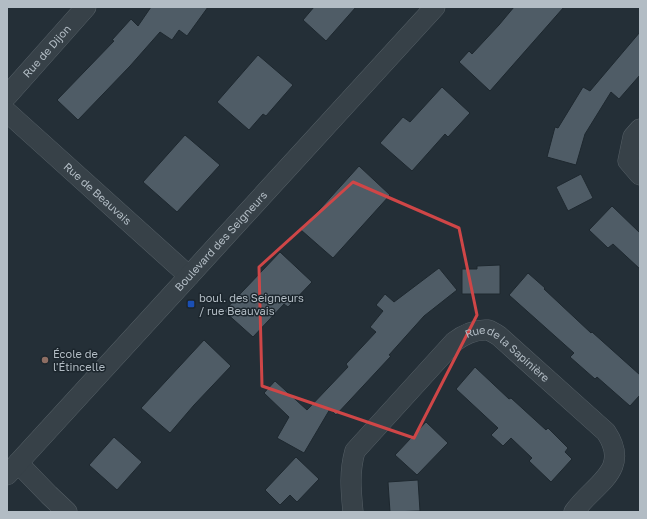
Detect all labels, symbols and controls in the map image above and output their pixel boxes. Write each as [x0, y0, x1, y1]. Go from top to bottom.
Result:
street label: Rue de Dijon [20, 22, 73, 80]
street label: Rue de Beauvais [61, 160, 135, 227]
street label: Boulevard des Seigneurs [172, 188, 270, 293]
place label: boul. des Seigneurs / rue Beauvais [199, 291, 304, 317]
marker: boul. des Seigneurs / rue Beauvais [186, 299, 196, 309]
street label: Rue de la Sapinière [463, 323, 552, 384]
place label: École de l'Étincelle [53, 347, 105, 373]
marker: École de l'Étincelle [40, 355, 50, 365]

